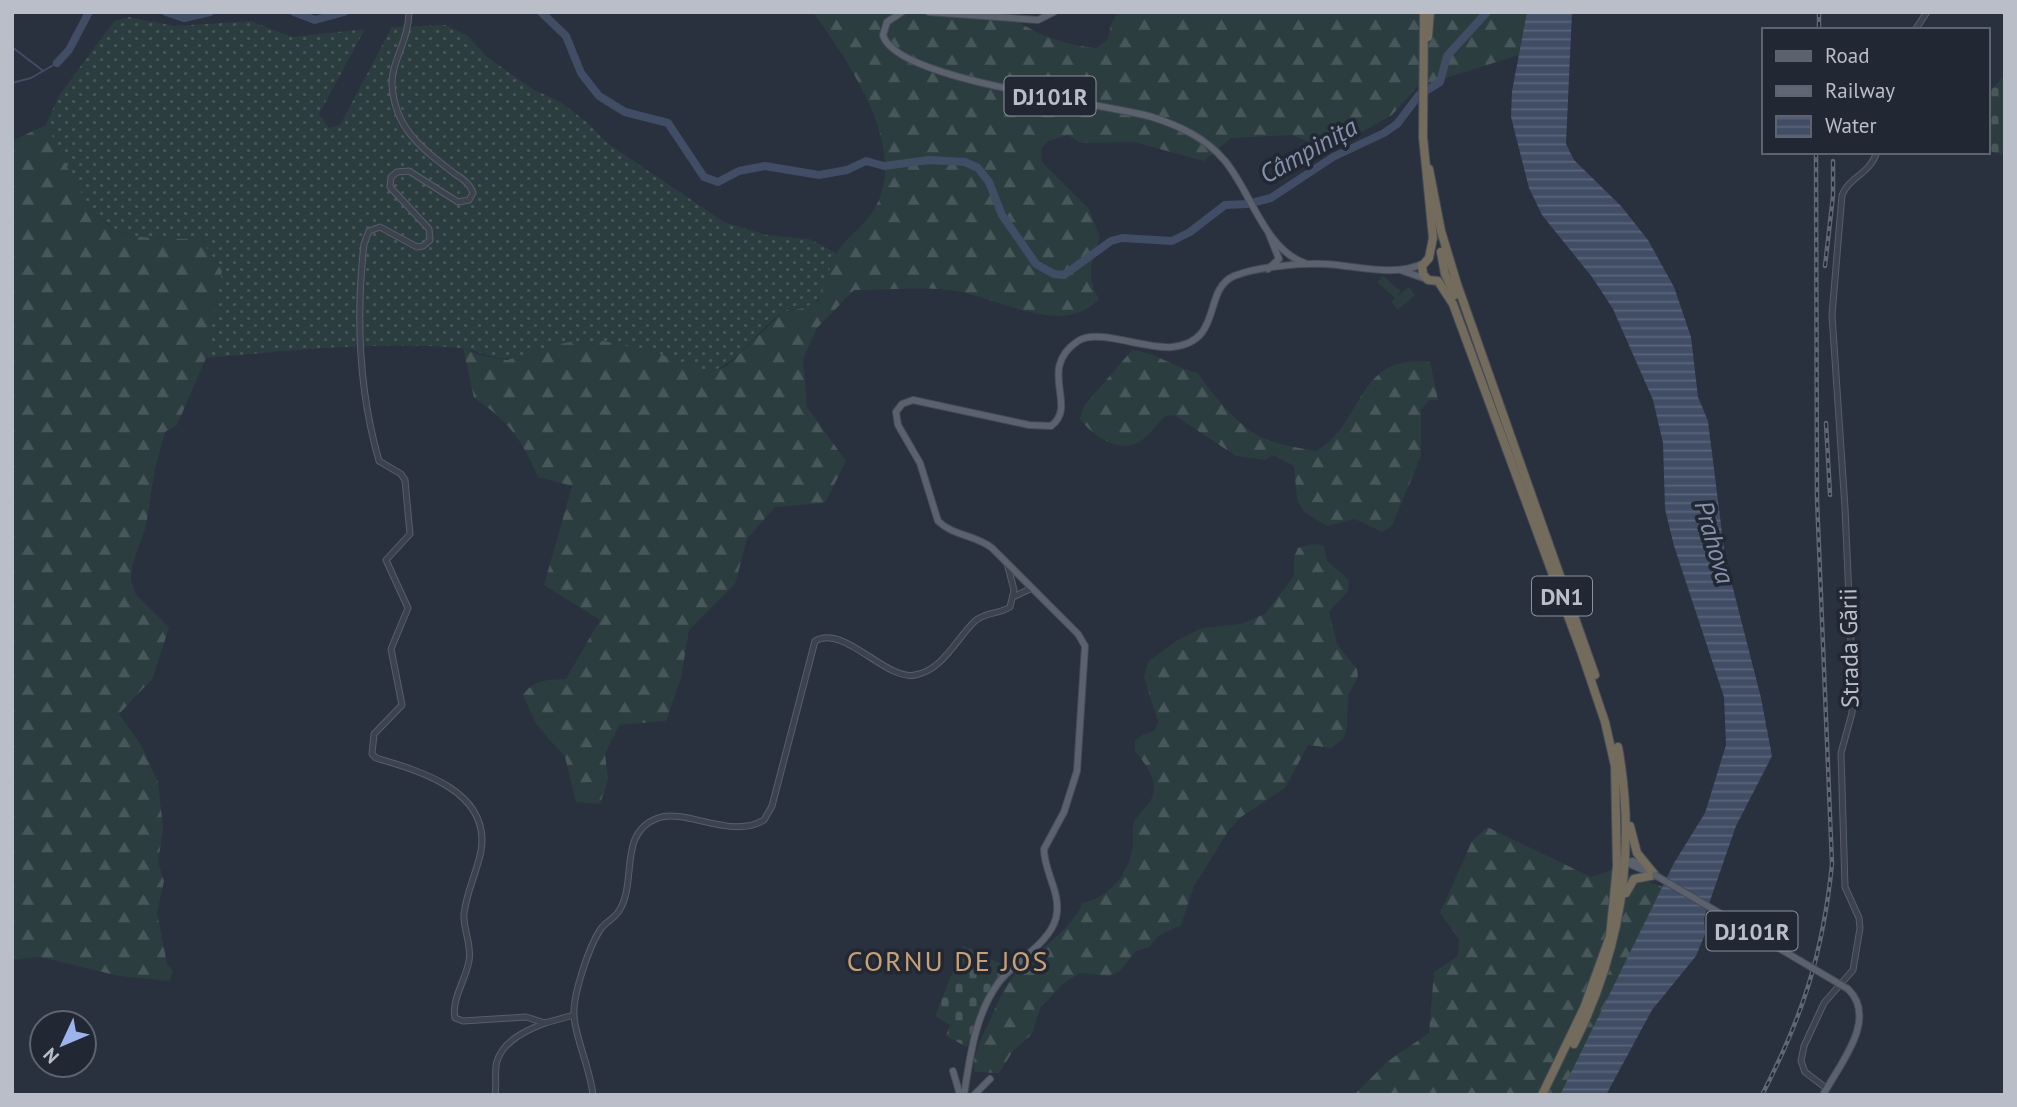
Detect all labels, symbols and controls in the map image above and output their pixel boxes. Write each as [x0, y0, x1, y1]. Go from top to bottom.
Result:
legend [1762, 28, 1989, 154]
text: Road [1825, 42, 1869, 69]
road number: DJ101R [1004, 76, 1096, 116]
text: Railway [1825, 77, 1895, 104]
water label: Câmpinița [1253, 110, 1363, 190]
text: Water [1825, 112, 1877, 139]
water label: Prahova [1687, 497, 1743, 588]
road number: DN1 [1532, 576, 1592, 616]
street label: Strada Gării [1832, 588, 1866, 708]
road number: DJ101R [1706, 912, 1798, 950]
district label: CORNU DE JOS [847, 942, 1049, 979]
north arrow [28, 1009, 98, 1079]
text: N [38, 1043, 64, 1069]

